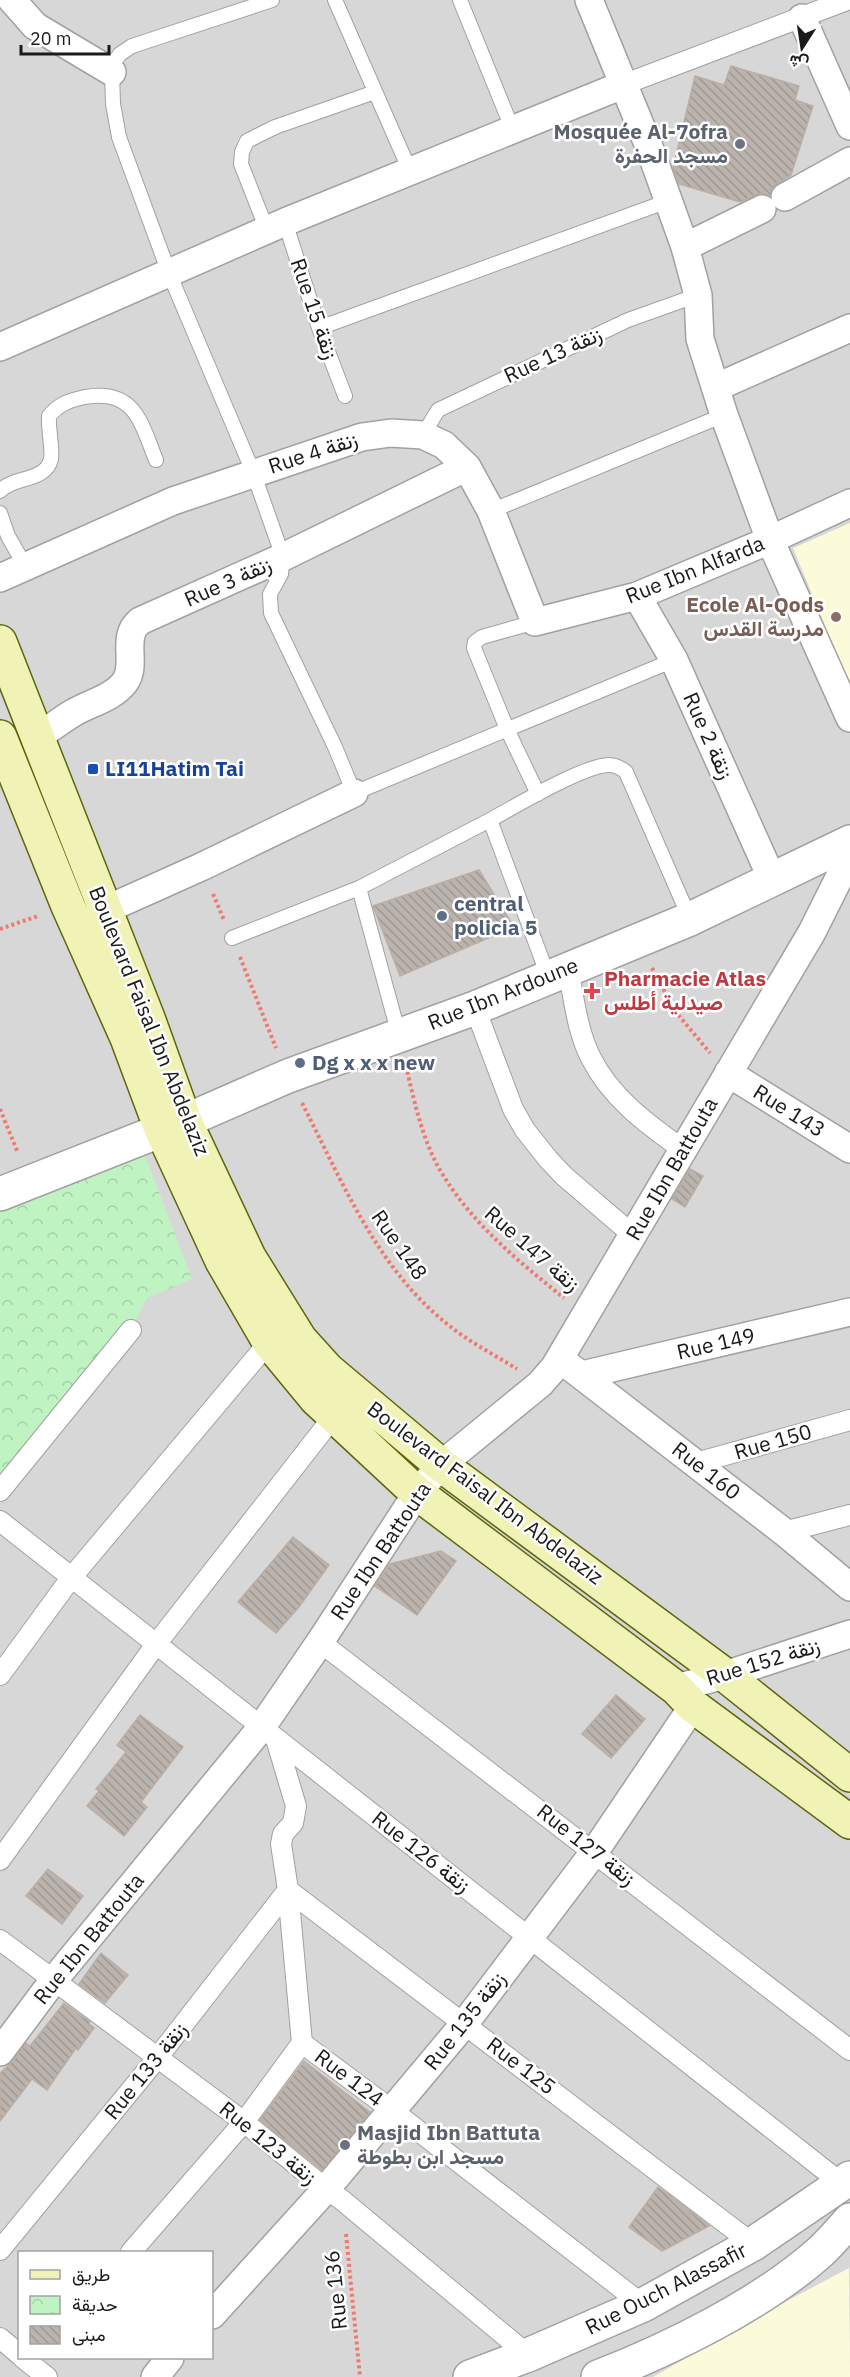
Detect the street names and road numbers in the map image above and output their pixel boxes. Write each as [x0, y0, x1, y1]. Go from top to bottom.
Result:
street label: Rue 15 زنقة [285, 254, 345, 363]
street label: Rue 13 زنقة [499, 319, 606, 389]
street label: Rue 4 زنقة [264, 424, 361, 480]
street label: Rue Ibn Alfarda [621, 528, 768, 610]
street label: Rue 3 زنقة [180, 549, 276, 613]
street label: Rue 2 زنقة [677, 688, 741, 784]
street label: Boulevard Faisal Ibn Abdelaziz [83, 882, 217, 1160]
street label: Rue Ibn Ardoune [423, 950, 582, 1036]
street label: Rue 143 [748, 1077, 831, 1143]
street label: Rue Ibn Battouta [619, 1092, 724, 1245]
street label: Rue 147 زنقة [479, 1199, 586, 1297]
street label: Rue 148 [366, 1204, 434, 1285]
street label: Rue 149 [674, 1320, 758, 1366]
street label: Boulevard Faisal Ibn Abdelaziz [362, 1394, 609, 1590]
street label: Rue 150 [731, 1417, 815, 1465]
street label: Rue 160 [667, 1435, 747, 1506]
street label: Rue Ibn Battouta [324, 1476, 437, 1625]
street label: Rue 152 زنقة [702, 1630, 823, 1692]
street label: Rue 127 زنقة [532, 1797, 642, 1891]
street label: Rue 126 زنقة [367, 1804, 477, 1898]
street label: Rue Ibn Battouta [27, 1867, 150, 2010]
street label: Rue 135 زنقة [417, 1965, 511, 2075]
street label: Rue 133 زنقة [97, 2016, 193, 2125]
street label: Rue 125 [481, 2030, 562, 2100]
street label: Rue 124 [309, 2042, 390, 2112]
street label: Rue 123 زنقة [214, 2094, 323, 2190]
street label: Rue Ouch Alassafir [580, 2235, 751, 2341]
street label: Rue 136 [317, 2249, 353, 2331]

